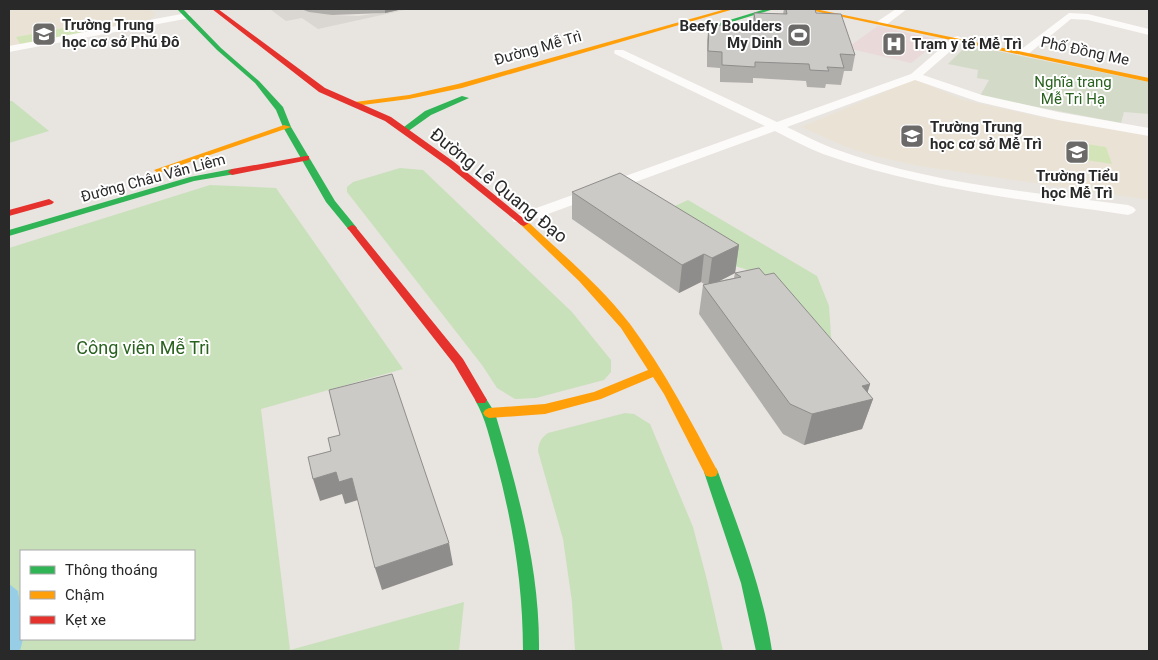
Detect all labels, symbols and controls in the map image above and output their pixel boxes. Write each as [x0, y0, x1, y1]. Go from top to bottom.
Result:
place label: Trường Trung học cơ sở Phú Đô [62, 16, 179, 51]
place label: Beefy Boulders My Dinh [679, 17, 782, 52]
school or university icon: Trường Trung học cơ sở Phú Đô [31, 21, 57, 47]
sports icon: Beefy Boulders My Dinh [786, 22, 812, 48]
street label: Đường Mễ Trì [492, 27, 584, 69]
hospital icon: Trạm y tế Mễ Trì [881, 31, 907, 57]
street label: Phố Đồng Me [1039, 33, 1131, 69]
place label: Trạm y tế Mễ Trì [912, 35, 1022, 53]
park label: Nghĩa trang Mễ Trì Hạ [1034, 73, 1112, 108]
place label: Trường Trung học cơ sở Mễ Trì [930, 118, 1042, 153]
street label: Đường Lê Quang Đạo [426, 123, 572, 247]
school or university icon: Trường Trung học cơ sở Mễ Trì [899, 123, 925, 149]
school or university icon: Trường Tiểu học Mễ Trì [1064, 139, 1090, 165]
street label: Đường Châu Văn Liêm [79, 150, 227, 206]
place label: Trường Tiểu học Mễ Trì [1036, 167, 1118, 202]
park label: Công viên Mễ Trì [76, 337, 210, 358]
legend [20, 550, 195, 640]
text: Thông thoáng [65, 561, 158, 579]
text: Chậm [65, 586, 104, 604]
text: Kẹt xe [65, 611, 106, 629]

